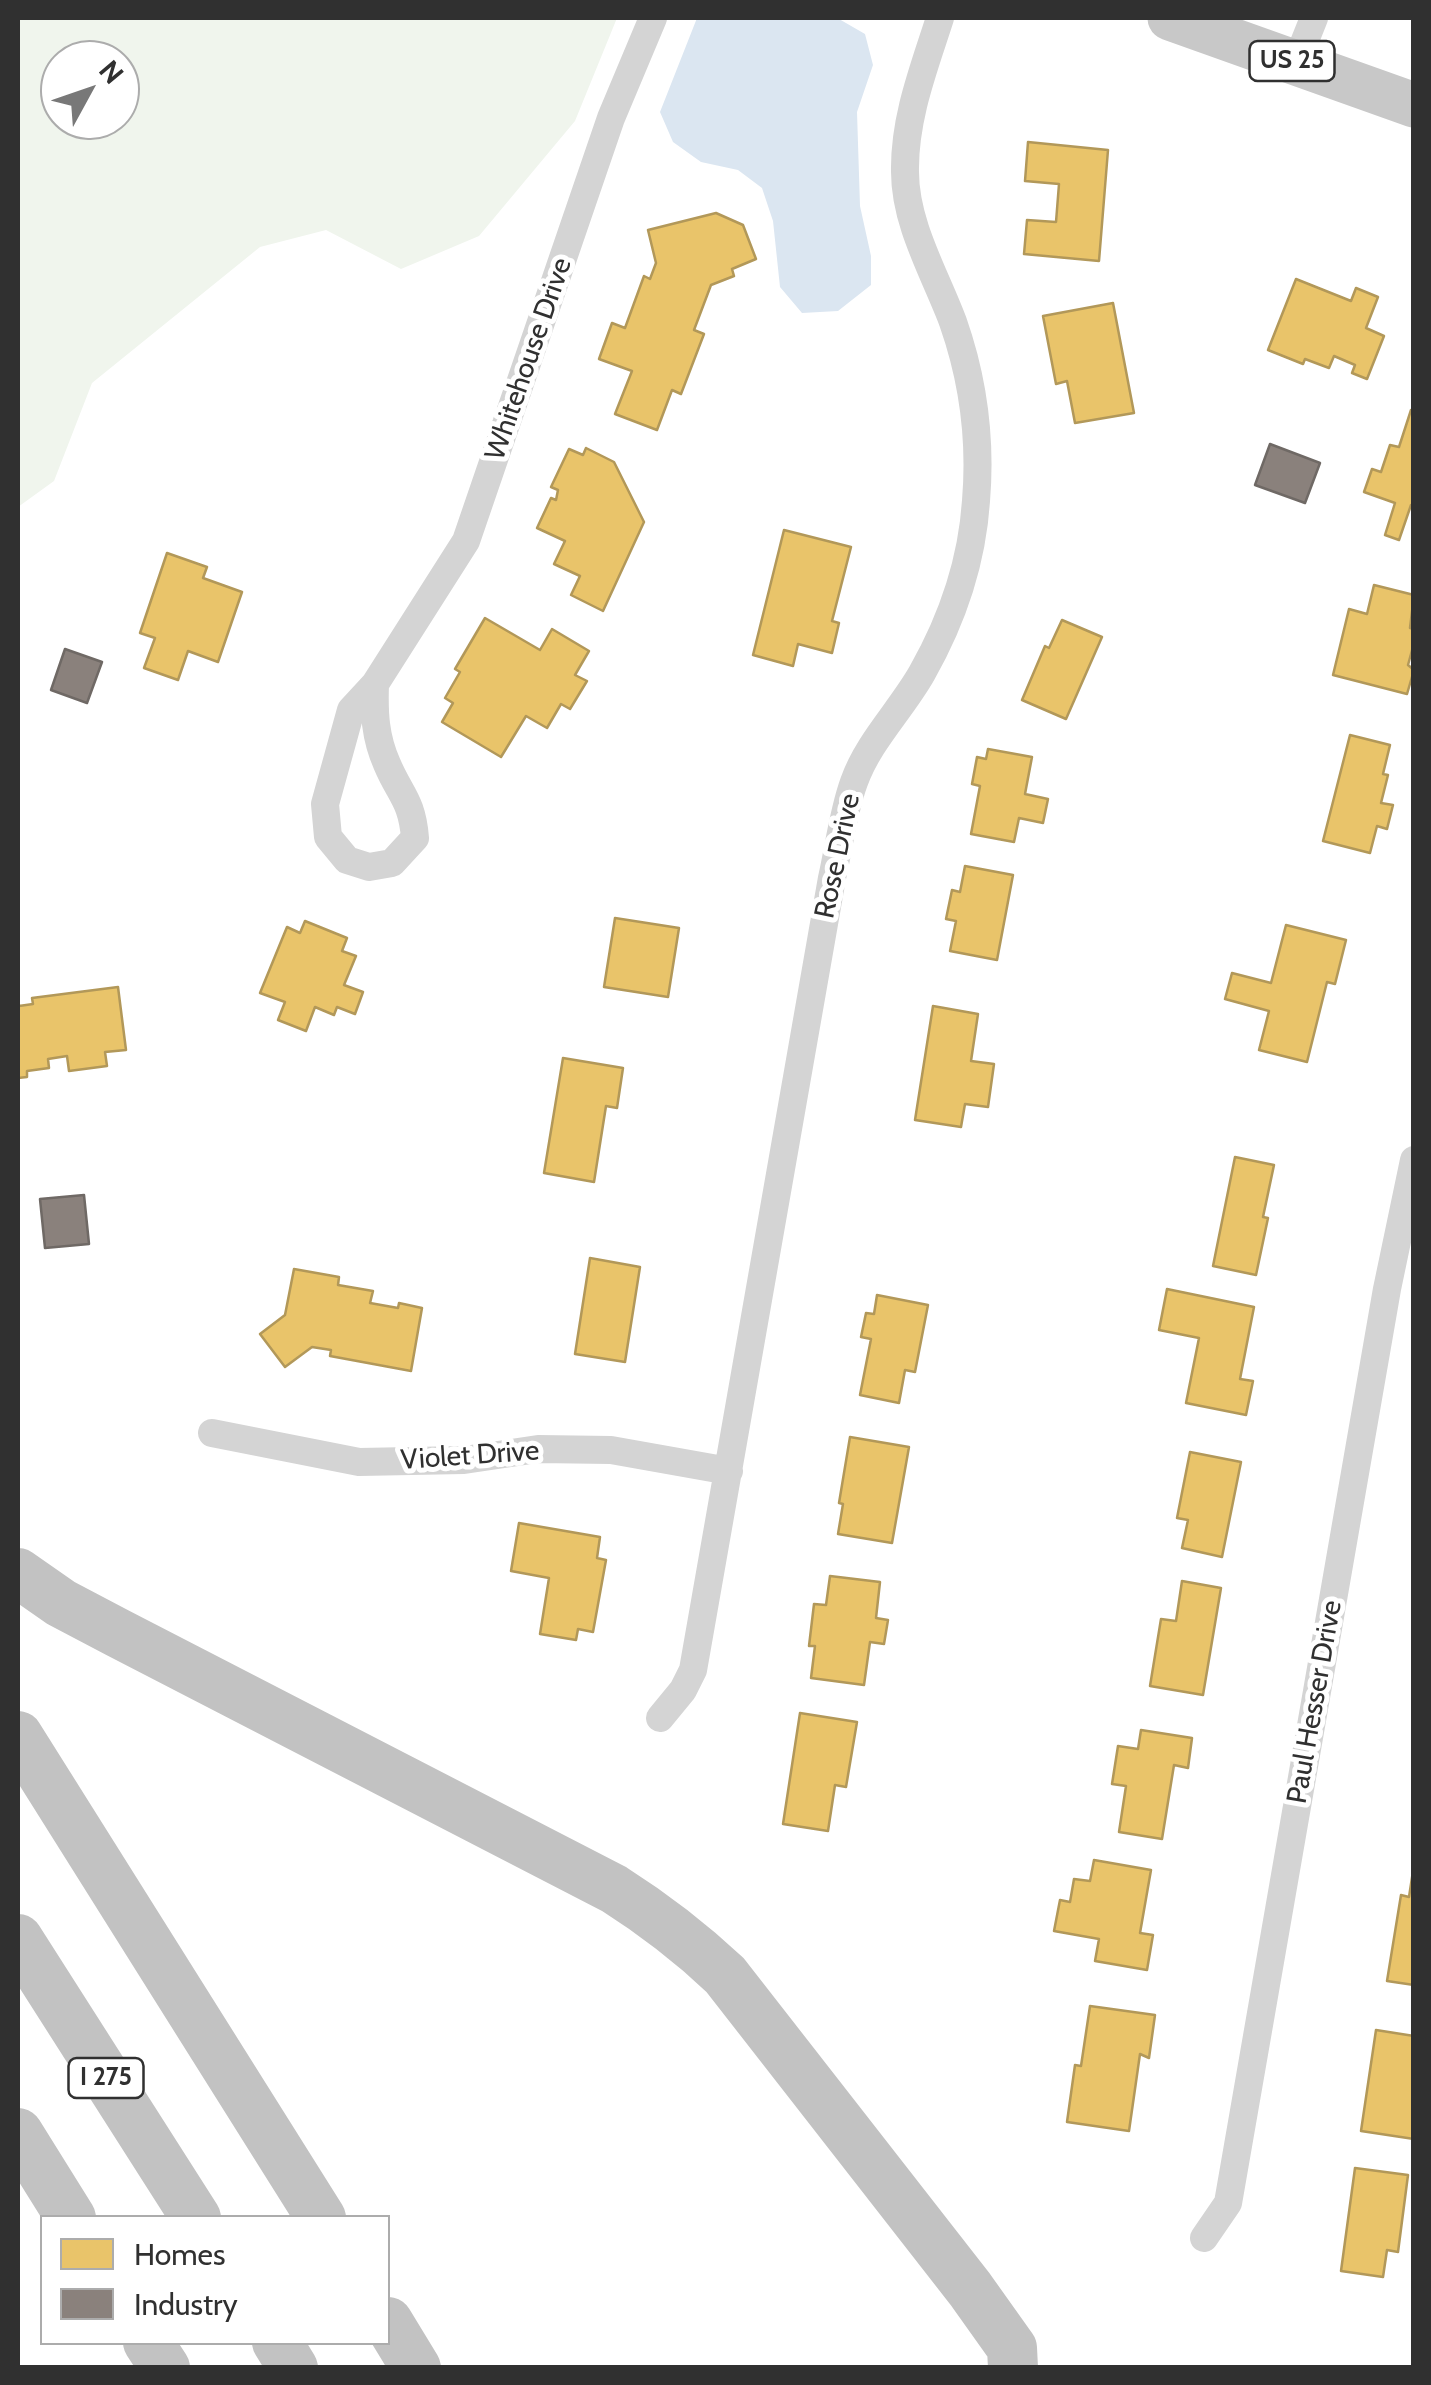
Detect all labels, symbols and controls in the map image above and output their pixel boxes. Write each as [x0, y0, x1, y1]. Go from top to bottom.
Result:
north arrow [40, 40, 140, 140]
road number: US 25 [1250, 41, 1334, 81]
text: N [92, 53, 131, 91]
street label: Whitehouse Drive [479, 254, 579, 464]
street label: Rose Drive [808, 791, 868, 921]
street label: Violet Drive [400, 1434, 540, 1478]
street label: Paul Hesser Drive [1281, 1598, 1349, 1806]
road number: I 275 [68, 2058, 144, 2098]
legend [40, 2215, 390, 2345]
text: Homes [134, 2236, 225, 2273]
text: Industry [134, 2286, 238, 2323]

